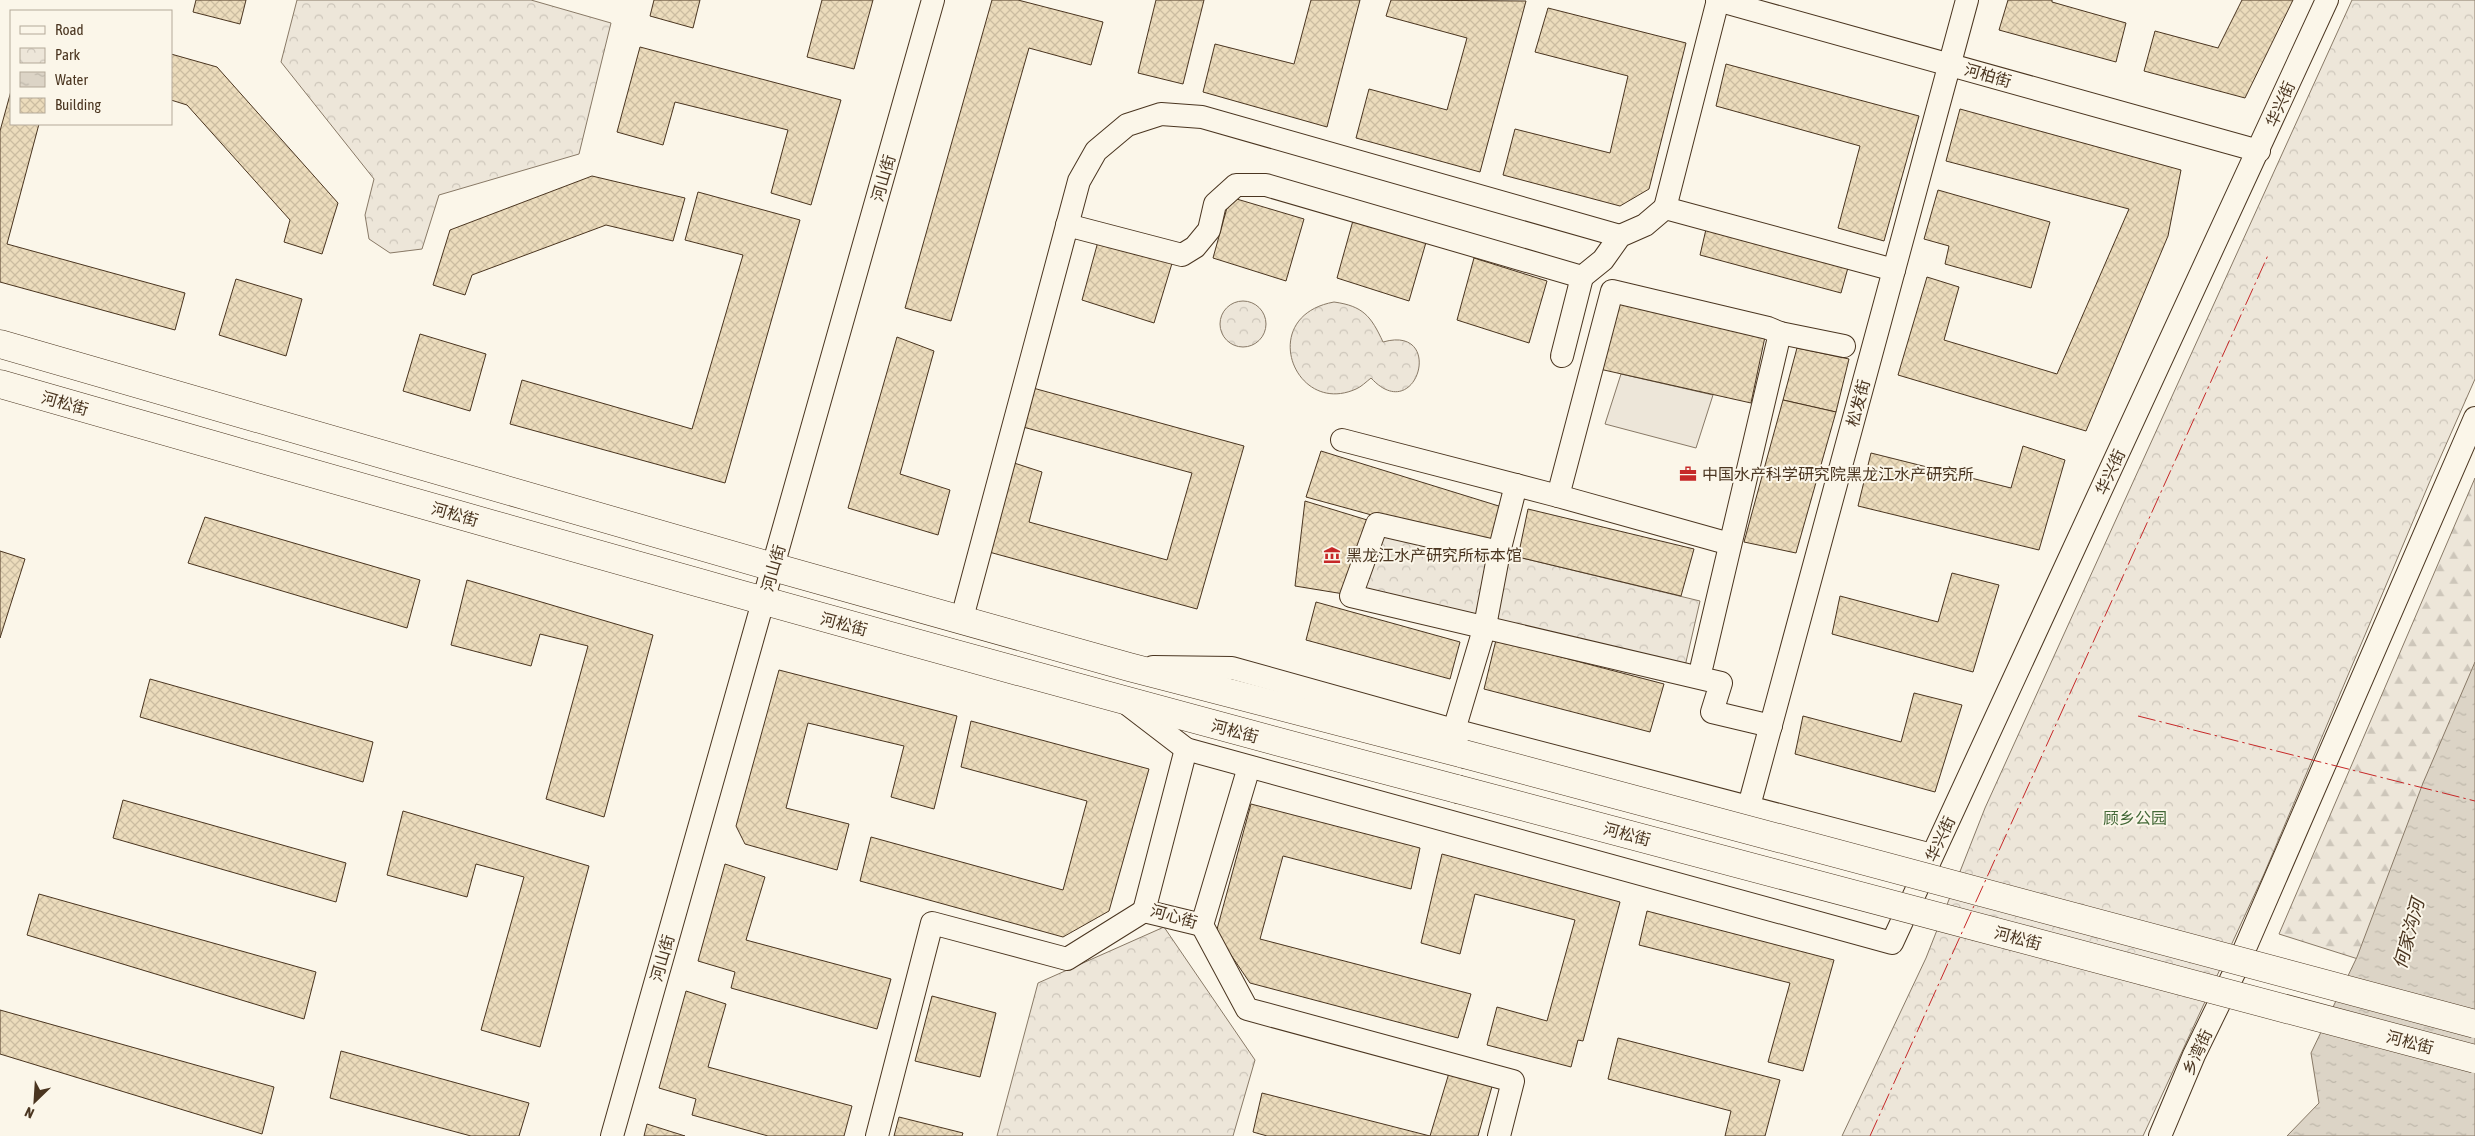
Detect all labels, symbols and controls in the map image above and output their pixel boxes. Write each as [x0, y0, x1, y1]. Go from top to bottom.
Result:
legend [10, 10, 172, 125]
text: Road [55, 21, 84, 38]
text: Park [55, 46, 80, 63]
street label: 河柏街 [1962, 60, 2014, 90]
text: Water [55, 71, 88, 88]
street label: 华兴街 [2262, 78, 2298, 130]
text: Building [55, 96, 101, 113]
street label: 河山街 [868, 152, 898, 204]
street label: 松发街 [1843, 377, 1873, 429]
street label: 河松街 [39, 388, 91, 418]
street label: 华兴街 [2092, 446, 2128, 498]
office icon: 中国水产科学研究院黑龙江水产研究所 [1678, 464, 1698, 484]
place label: 中国水产科学研究院黑龙江水产研究所 [1702, 465, 1974, 483]
street label: 河松街 [429, 499, 481, 529]
street label: 河山街 [758, 542, 788, 594]
museum icon: 黑龙江水产研究所标本馆 [1322, 545, 1342, 565]
place label: 黑龙江水产研究所标本馆 [1346, 546, 1522, 564]
street label: 河松街 [818, 609, 870, 639]
street label: 河松街 [1209, 716, 1261, 746]
park label: 顾乡公园 [2103, 809, 2167, 827]
street label: 华兴街 [1922, 813, 1958, 865]
street label: 河松街 [1601, 819, 1653, 849]
water label: 何家沟河 [2389, 893, 2429, 971]
street label: 河心街 [1148, 901, 1200, 931]
street label: 河松街 [1992, 923, 2044, 953]
street label: 河山街 [647, 932, 677, 984]
street label: 乡湾街 [2179, 1026, 2215, 1078]
street label: 河松街 [2384, 1027, 2436, 1057]
north arrow [10, 1076, 60, 1126]
text: N [22, 1104, 37, 1122]

